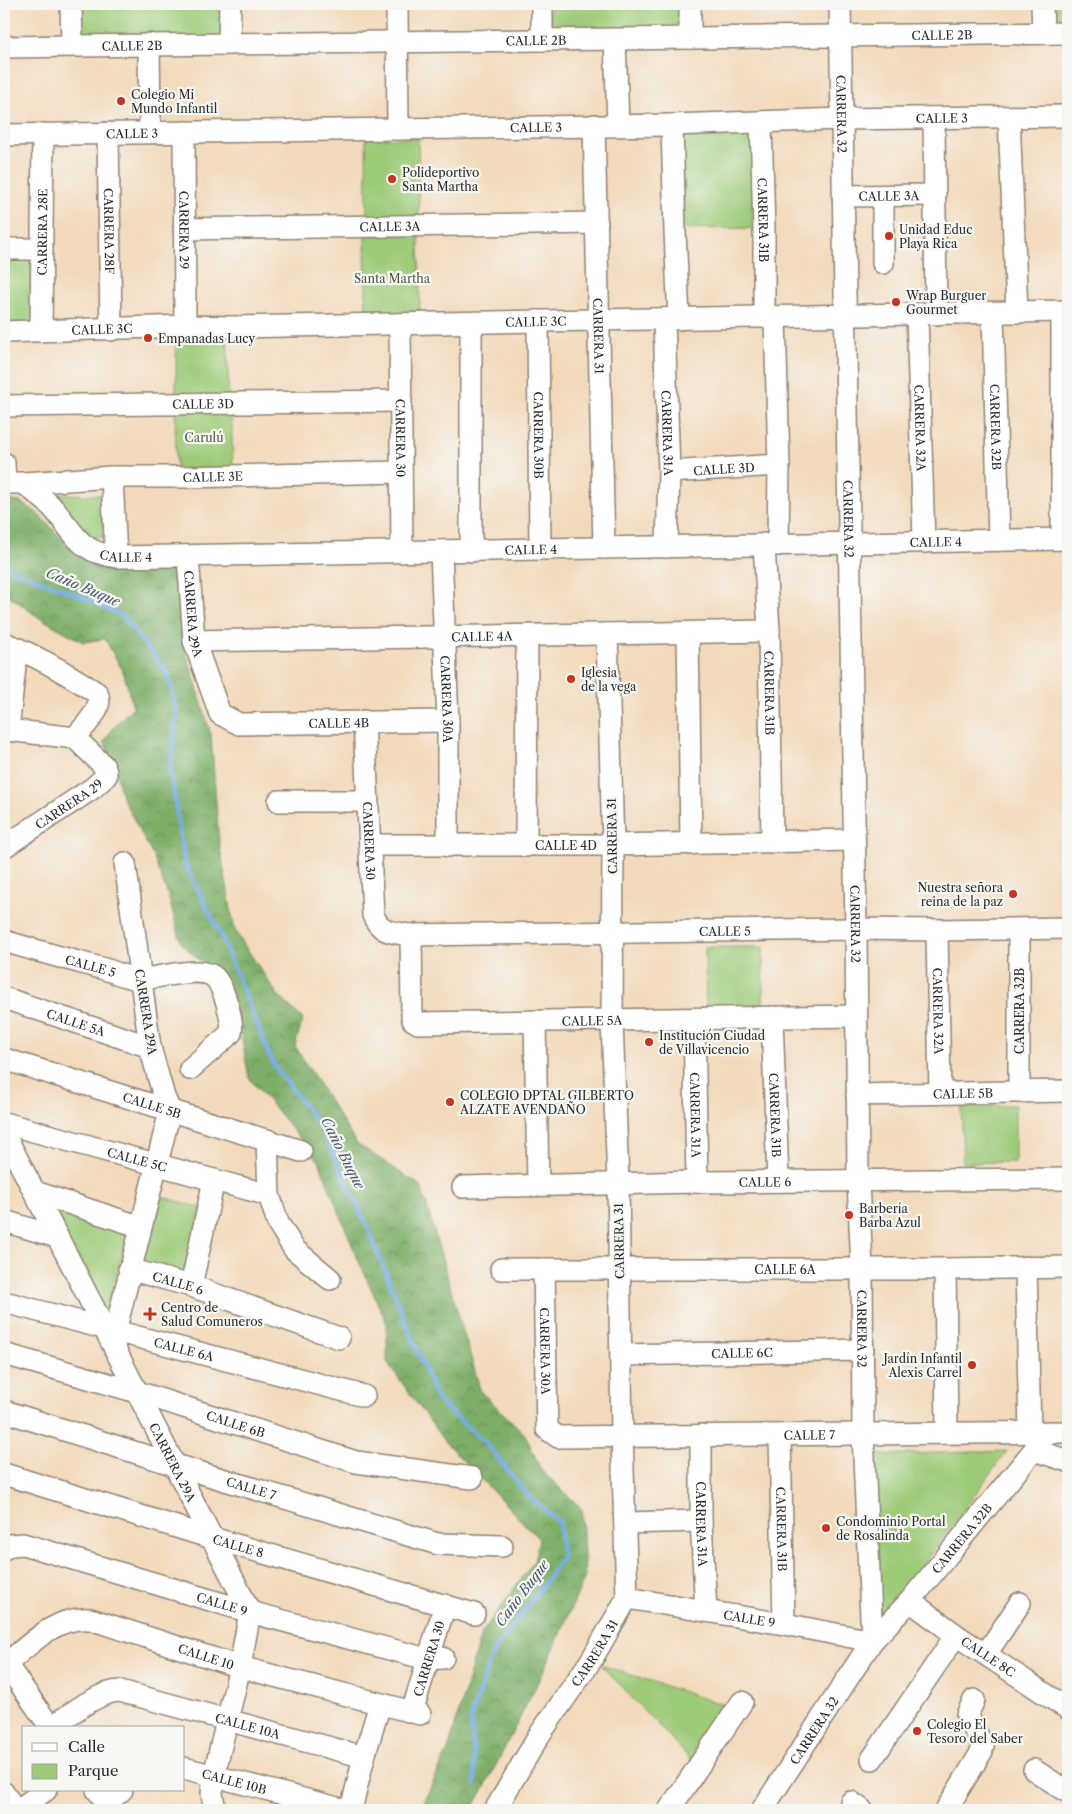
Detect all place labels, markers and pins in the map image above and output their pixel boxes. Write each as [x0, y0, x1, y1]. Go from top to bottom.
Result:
place label: Colegio Mi Mundo Infantil [131, 87, 218, 116]
marker: Colegio Mi Mundo Infantil [115, 95, 127, 107]
place label: Polideportivo Santa Martha [402, 165, 479, 194]
marker: Polideportivo Santa Martha [386, 173, 398, 185]
place label: Unidad Educ Playa Rica [899, 222, 973, 251]
marker: Unidad Educ Playa Rica [883, 230, 895, 242]
place label: Wrap Burguer Gourmet [905, 288, 986, 317]
marker: Wrap Burguer Gourmet [890, 296, 902, 308]
place label: Empanadas Lucy [158, 331, 255, 346]
marker: Empanadas Lucy [142, 332, 154, 344]
place label: Iglesia de la vega [581, 665, 637, 694]
marker: Iglesia de la vega [565, 673, 577, 685]
place label: Nuestra señora reina de la paz [917, 880, 1004, 909]
marker: Nuestra señora reina de la paz [1007, 888, 1019, 900]
place label: Institución Ciudad de Villavicencio [659, 1028, 766, 1057]
marker: Institución Ciudad de Villavicencio [643, 1036, 655, 1048]
place label: COLEGIO DPTAL GILBERTO ALZATE AVENDAÑO [459, 1088, 634, 1117]
marker: COLEGIO DPTAL GILBERTO ALZATE AVENDAÑO [444, 1096, 456, 1108]
place label: Barbería Barba Azul [859, 1201, 921, 1230]
marker: Barbería Barba Azul [843, 1209, 855, 1221]
place label: Centro de Salud Comuneros [161, 1300, 263, 1329]
marker: Centro de Salud Comuneros [143, 1307, 157, 1321]
place label: Jardín Infantil Alexis Carrel [881, 1351, 962, 1380]
marker: Jardín Infantil Alexis Carrel [966, 1359, 978, 1371]
place label: Condominio Portal de Rosalinda [836, 1514, 946, 1543]
marker: Condominio Portal de Rosalinda [820, 1522, 832, 1534]
place label: Colegio El Tesoro del Saber [927, 1717, 1023, 1746]
marker: Colegio El Tesoro del Saber [911, 1725, 923, 1737]

